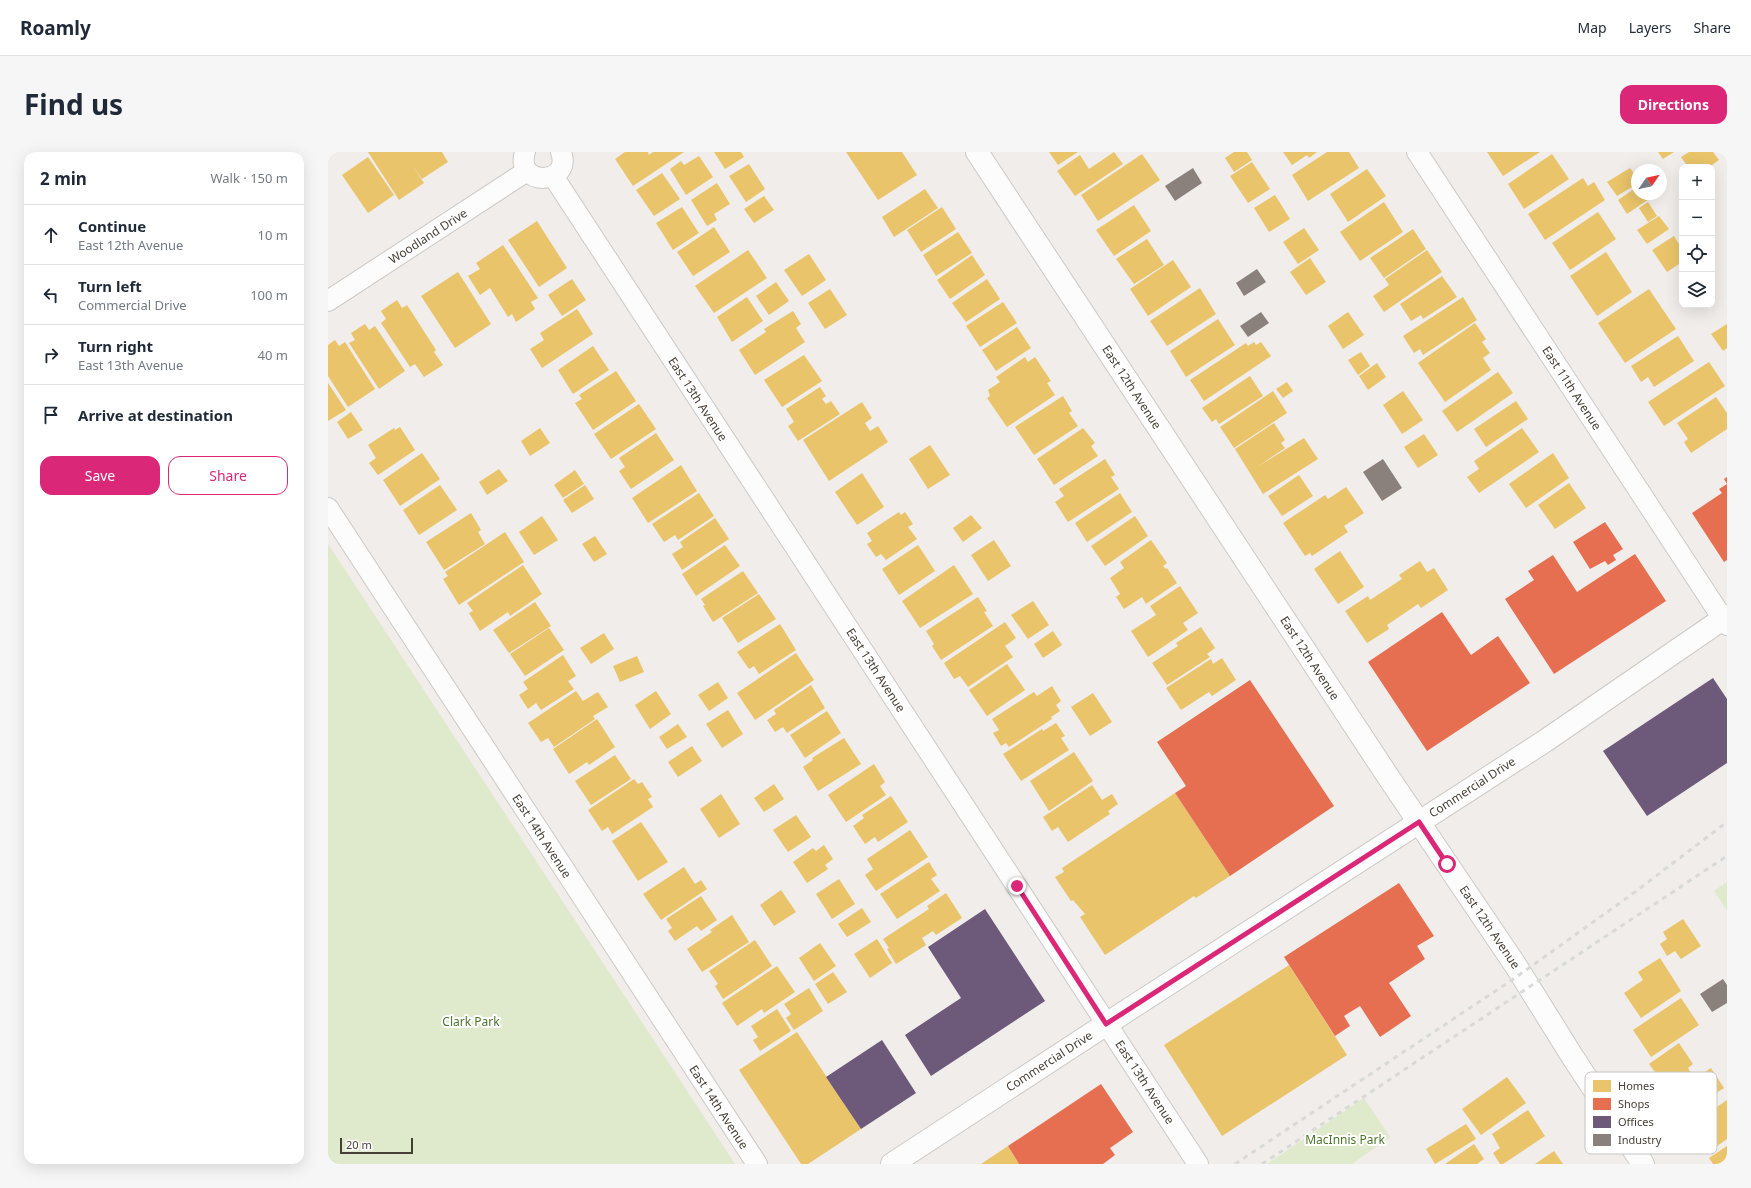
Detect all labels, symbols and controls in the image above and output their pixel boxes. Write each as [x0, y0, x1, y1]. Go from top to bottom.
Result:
text: Roamly [20, 15, 91, 41]
text: Map [1578, 18, 1607, 37]
text: Layers [1629, 18, 1671, 37]
text: Share [1693, 18, 1731, 37]
text: Find us [24, 85, 123, 123]
button: Directions [1620, 85, 1727, 124]
north arrow [1631, 164, 1667, 200]
map controls [1679, 164, 1715, 308]
button: + [1679, 164, 1715, 200]
text: 2 min [40, 167, 87, 190]
text: Walk · 150 m [210, 169, 288, 187]
button: − [1679, 200, 1715, 236]
street label: Woodland Drive [386, 204, 471, 268]
text: Continue [78, 216, 146, 236]
icon: ahead [40, 224, 62, 246]
text: 10 m [258, 226, 288, 244]
text: East 12th Avenue [78, 236, 183, 254]
button: locate [1679, 236, 1715, 272]
button: layers [1679, 272, 1715, 308]
text: Turn left [78, 276, 142, 296]
icon: left [40, 284, 62, 306]
text: 100 m [250, 286, 288, 304]
text: Commercial Drive [78, 296, 187, 314]
text: Turn right [78, 336, 153, 356]
street label: East 12th Avenue [1098, 342, 1166, 433]
street label: East 11th Avenue [1538, 343, 1606, 434]
icon: right [40, 344, 62, 366]
text: 40 m [258, 346, 288, 364]
street label: East 13th Avenue [664, 354, 732, 445]
text: East 13th Avenue [78, 356, 183, 374]
icon: arrive [40, 404, 62, 426]
text: Arrive at destination [78, 405, 233, 425]
button: Save [40, 456, 160, 495]
button: Share [168, 456, 288, 495]
street label: East 12th Avenue [1276, 613, 1344, 704]
street label: East 13th Avenue [842, 625, 910, 716]
street label: Commercial Drive [1425, 752, 1519, 821]
street label: East 14th Avenue [508, 791, 576, 882]
route start [1438, 855, 1456, 873]
route end [1008, 877, 1026, 895]
street label: East 12th Avenue [1456, 882, 1524, 972]
park label: Clark Park [442, 1013, 500, 1030]
street label: Commercial Drive [1002, 1026, 1096, 1095]
street label: East 13th Avenue [1111, 1037, 1179, 1128]
street label: East 14th Avenue [685, 1062, 753, 1153]
legend [1585, 1072, 1717, 1154]
text: Homes [1618, 1078, 1655, 1093]
text: Shops [1618, 1096, 1650, 1111]
text: Offices [1618, 1114, 1654, 1129]
park label: MacInnis Park [1305, 1131, 1385, 1148]
text: Industry [1618, 1132, 1662, 1147]
scale bar [340, 1136, 413, 1155]
text: 20 m [346, 1137, 372, 1152]

